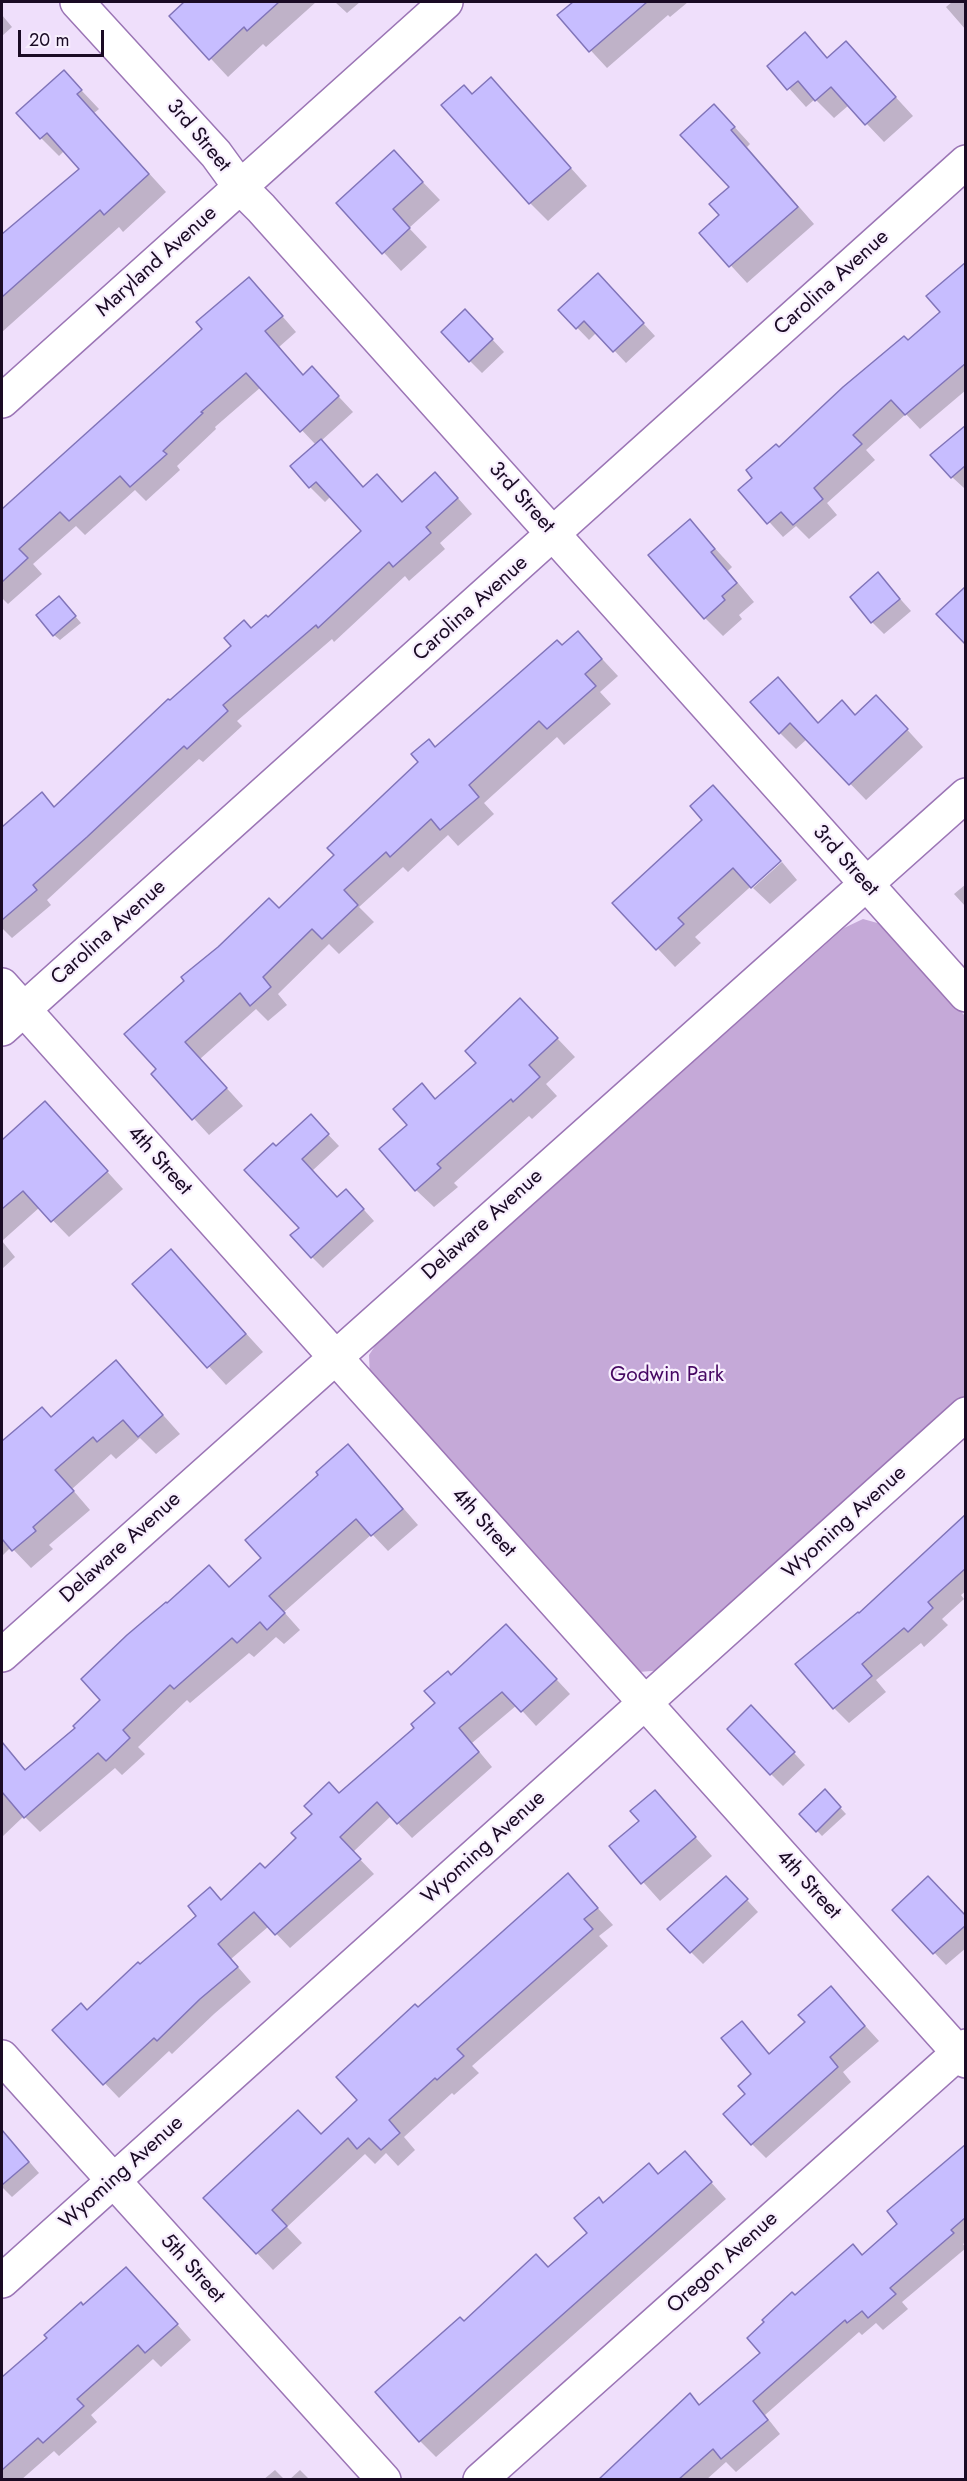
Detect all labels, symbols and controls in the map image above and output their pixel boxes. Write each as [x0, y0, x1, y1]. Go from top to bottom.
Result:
scale bar [21, 18, 106, 56]
text: 20 m [29, 27, 69, 53]
street label: 3rd Street [160, 95, 236, 177]
street label: Maryland Avenue [91, 201, 223, 323]
street label: Carolina Avenue [769, 225, 895, 341]
street label: 3rd Street [483, 457, 559, 539]
street label: Carolina Avenue [408, 551, 534, 667]
street label: 3rd Street [807, 820, 883, 902]
street label: Carolina Avenue [46, 875, 172, 991]
street label: 4th Street [121, 1121, 197, 1201]
street label: Delaware Avenue [417, 1164, 549, 1286]
park label: Godwin Park [610, 1363, 724, 1389]
street label: Wyoming Avenue [778, 1461, 912, 1585]
street label: 4th Street [445, 1483, 521, 1563]
street label: Delaware Avenue [55, 1487, 187, 1609]
street label: Wyoming Avenue [417, 1786, 551, 1910]
street label: 4th Street [770, 1845, 846, 1925]
street label: Wyoming Avenue [55, 2111, 189, 2235]
street label: Oregon Avenue [662, 2207, 784, 2319]
street label: 5th Street [154, 2229, 230, 2309]

